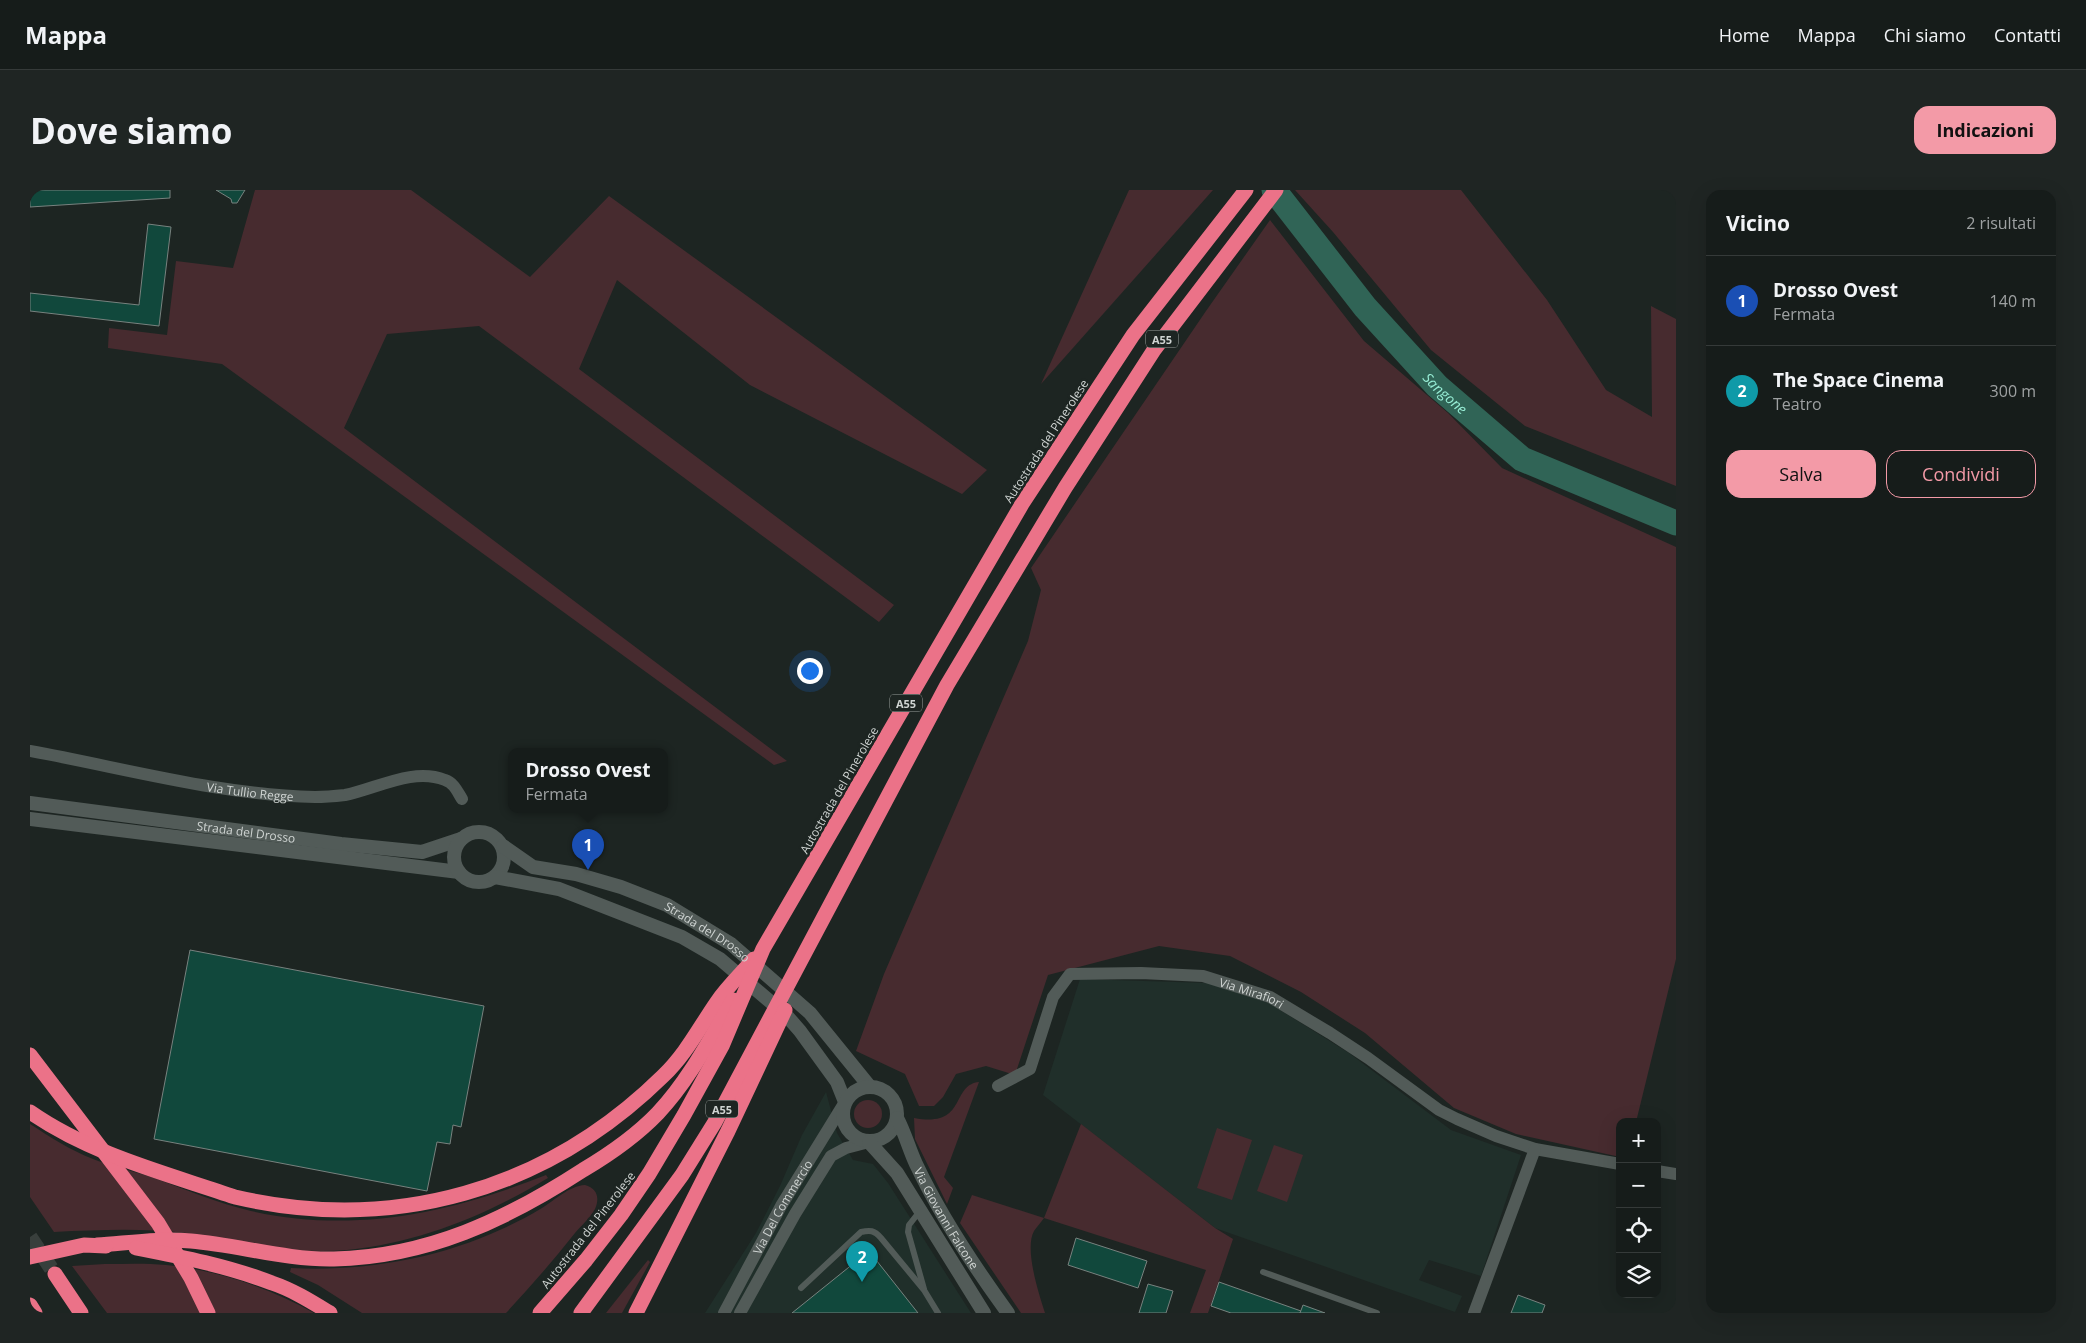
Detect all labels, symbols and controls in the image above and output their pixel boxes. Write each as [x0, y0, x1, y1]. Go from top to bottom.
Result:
text: Mappa [25, 18, 107, 51]
text: Home [1719, 23, 1770, 47]
text: Mappa [1798, 23, 1856, 47]
text: Chi siamo [1884, 23, 1966, 47]
text: Contatti [1994, 23, 2061, 47]
button: Indicazioni [1914, 106, 2056, 154]
text: Dove siamo [30, 107, 233, 154]
text: Vicino [1726, 209, 1790, 237]
text: 2 risultati [1966, 212, 2036, 234]
text: Drosso Ovest [1773, 277, 1898, 303]
text: 1 [1737, 290, 1747, 312]
text: 140 m [1990, 290, 2036, 312]
text: Fermata [1773, 303, 1835, 325]
road number: A55 [1146, 330, 1178, 348]
text: The Space Cinema [1773, 367, 1944, 393]
water label: Sangone [1419, 368, 1472, 418]
street label: Autostrada del Pinerolese [1000, 376, 1093, 506]
text: 2 [1737, 380, 1747, 402]
text: 300 m [1990, 380, 2036, 402]
text: Teatro [1773, 393, 1822, 415]
button: Salva [1726, 450, 1876, 498]
button: Condividi [1886, 450, 2036, 498]
your location [797, 658, 823, 684]
road number: A55 [890, 694, 922, 712]
street label: Autostrada del Pinerolese [796, 723, 883, 857]
popup [508, 748, 668, 813]
text: Drosso Ovest [526, 757, 650, 783]
street label: Via Tullio Regge [206, 778, 294, 805]
text: Fermata [526, 783, 588, 805]
street label: Strada del Drosso [196, 817, 296, 846]
pin: 1 [572, 829, 604, 870]
street label: Strada del Drosso [662, 897, 754, 966]
street label: Via Mirafiori [1217, 973, 1287, 1012]
road number: A55 [706, 1101, 738, 1118]
map controls [1616, 1118, 1661, 1298]
button: + [1616, 1118, 1661, 1163]
street label: Via Del Commercio [748, 1156, 816, 1257]
button: − [1616, 1163, 1661, 1208]
street label: Via Giovanni Falcone [910, 1164, 983, 1273]
street label: Autostrada del Pinerolese [537, 1168, 639, 1292]
button: locate [1616, 1208, 1661, 1253]
pin: 2 [846, 1241, 878, 1282]
button: layers [1616, 1253, 1661, 1298]

